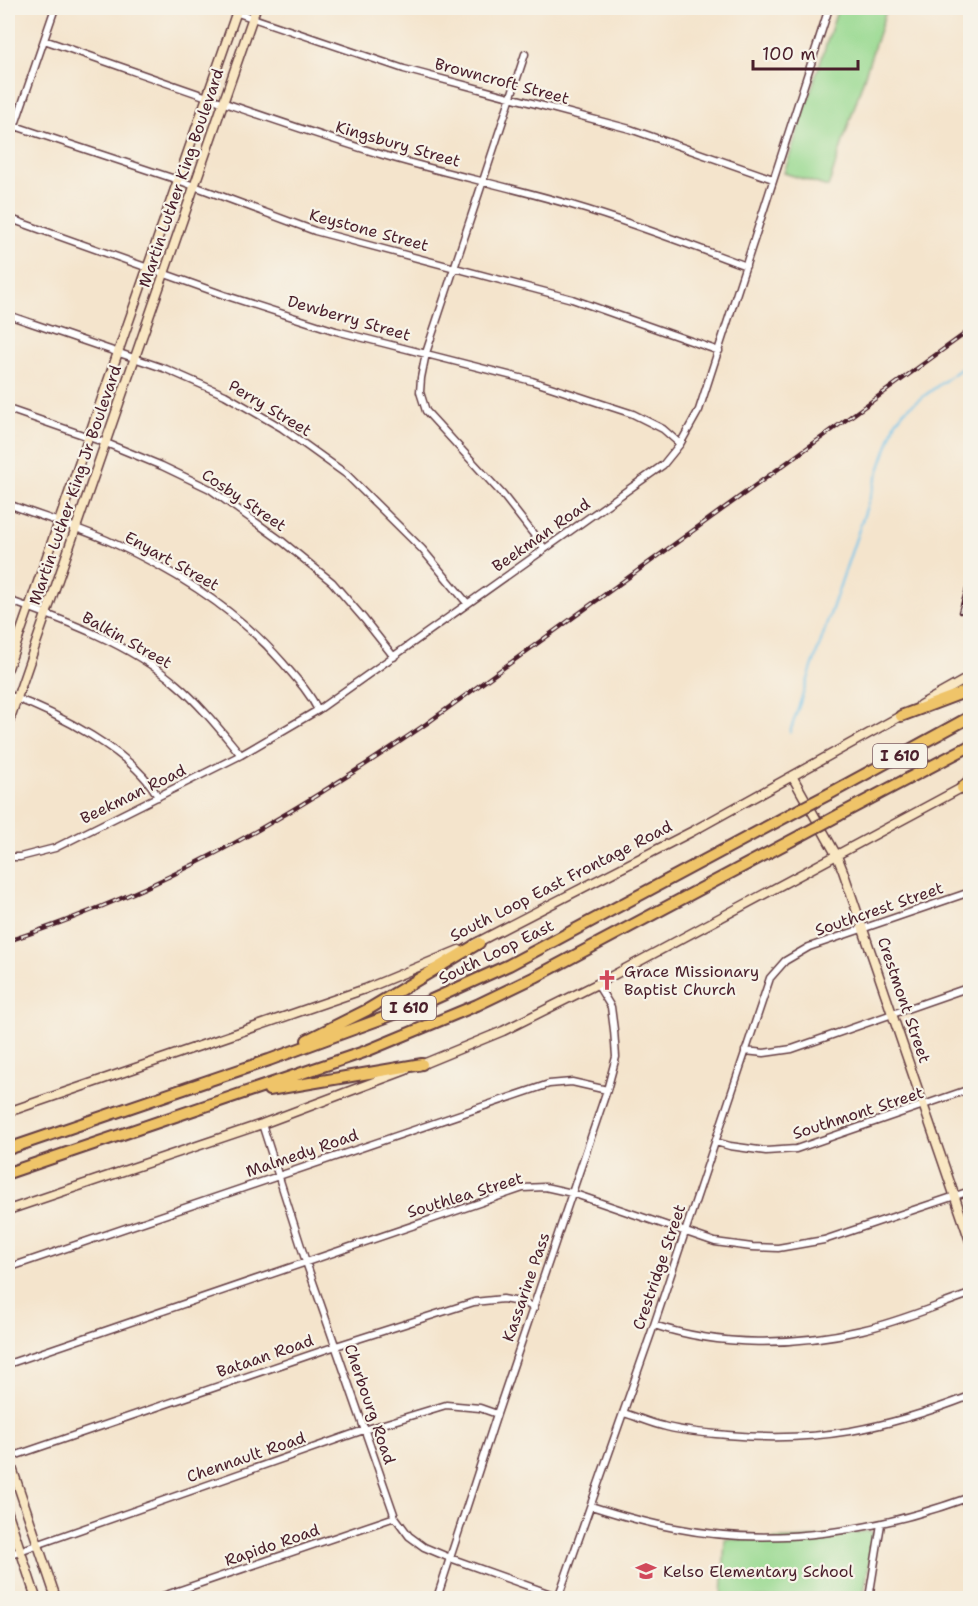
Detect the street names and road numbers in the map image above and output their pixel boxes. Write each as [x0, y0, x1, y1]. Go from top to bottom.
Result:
street label: Browncroft Street [432, 53, 572, 109]
street label: Martin Luther King Boulevard [134, 66, 228, 290]
street label: Kingsbury Street [333, 116, 463, 172]
street label: Keystone Street [307, 204, 431, 256]
street label: Dewberry Street [285, 290, 413, 346]
street label: Martin Luther King Jr Boulevard [24, 362, 126, 608]
street label: Perry Street [225, 375, 315, 441]
street label: Cosby Street [198, 464, 290, 536]
street label: Beekman Road [488, 493, 594, 577]
street label: Enyart Street [121, 526, 223, 596]
street label: Balkin Street [78, 607, 176, 673]
road number: I 610 [873, 744, 927, 768]
street label: Beekman Road [77, 759, 189, 829]
street label: South Loop East Frontage Road [446, 816, 676, 946]
street label: Southcrest Street [812, 877, 946, 941]
street label: South Loop East [435, 915, 557, 989]
street label: Crestmont Street [873, 934, 935, 1066]
road number: I 610 [382, 996, 436, 1020]
street label: Southmont Street [790, 1082, 926, 1144]
street label: Malmedy Road [243, 1124, 361, 1182]
street label: Southlea Street [404, 1167, 526, 1223]
street label: Crestridge Street [628, 1201, 690, 1333]
street label: Kassarine Pass [497, 1229, 555, 1344]
street label: Bataan Road [214, 1330, 316, 1382]
street label: Cherbourg Road [340, 1341, 400, 1467]
street label: Chennault Road [184, 1427, 308, 1487]
street label: Rapido Road [222, 1519, 322, 1571]

